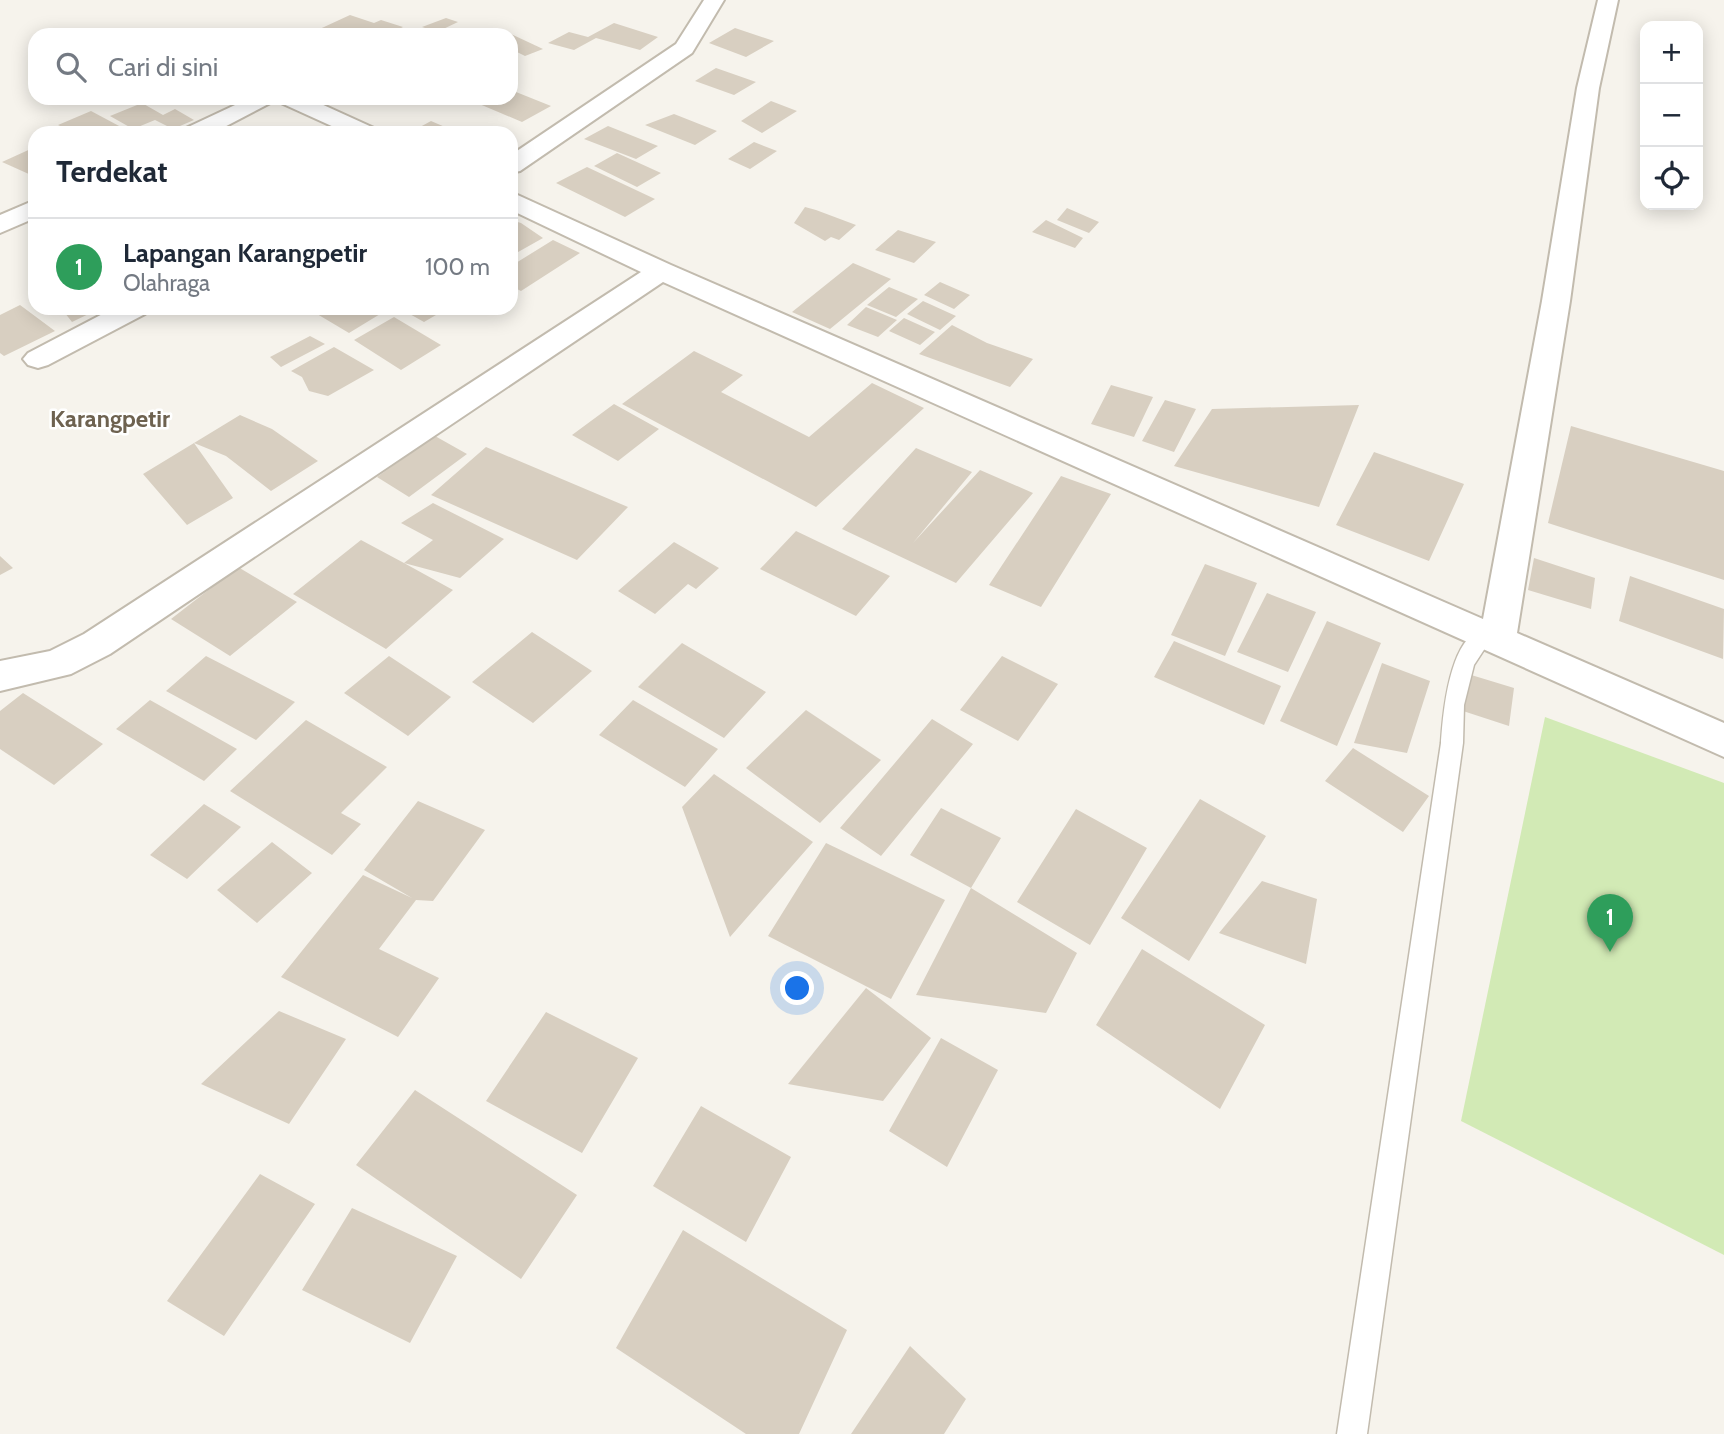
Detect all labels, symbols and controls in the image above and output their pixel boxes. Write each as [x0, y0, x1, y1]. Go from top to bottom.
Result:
map controls [1640, 21, 1703, 210]
button: + [1640, 21, 1703, 84]
search box [28, 28, 518, 105]
icon: search [52, 48, 90, 86]
text: Cari di sini [108, 51, 218, 83]
button: − [1640, 84, 1703, 147]
button: locate [1640, 147, 1703, 210]
text: Terdekat [56, 153, 168, 190]
text: Lapangan Karangpetir [123, 237, 367, 269]
text: 1 [75, 253, 83, 281]
text: 100 m [425, 253, 490, 281]
text: Olahraga [123, 269, 210, 297]
district label: Karangpetir [50, 404, 170, 433]
pin: 1 [1587, 894, 1633, 952]
your location [780, 971, 814, 1005]

